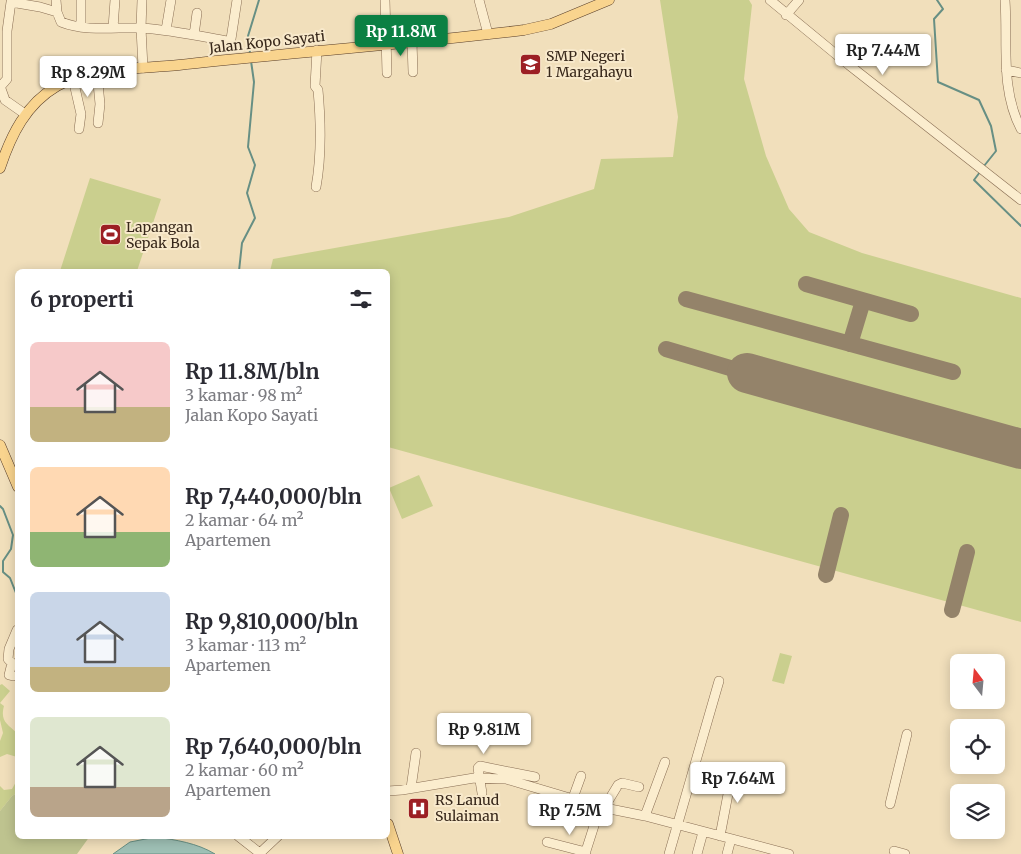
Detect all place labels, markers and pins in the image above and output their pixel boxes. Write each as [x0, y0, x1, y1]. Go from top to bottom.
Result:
pin: Rp 11.8M [349, 15, 453, 57]
pin: Rp 7.44M [831, 34, 935, 76]
place label: SMP Negeri 1 Margahayu [546, 47, 633, 81]
school or university icon: SMP Negeri 1 Margahayu [518, 52, 542, 76]
pin: Rp 8.29M [36, 56, 140, 98]
place label: Lapangan Sepak Bola [126, 218, 200, 252]
sports icon: Lapangan Sepak Bola [98, 223, 122, 247]
pin: Rp 9.81M [432, 712, 536, 755]
pin: Rp 7.64M [686, 762, 790, 804]
place label: RS Lanud Sulaiman [435, 791, 500, 825]
pin: Rp 7.5M [524, 794, 616, 836]
hospital icon: RS Lanud Sulaiman [407, 796, 431, 820]

